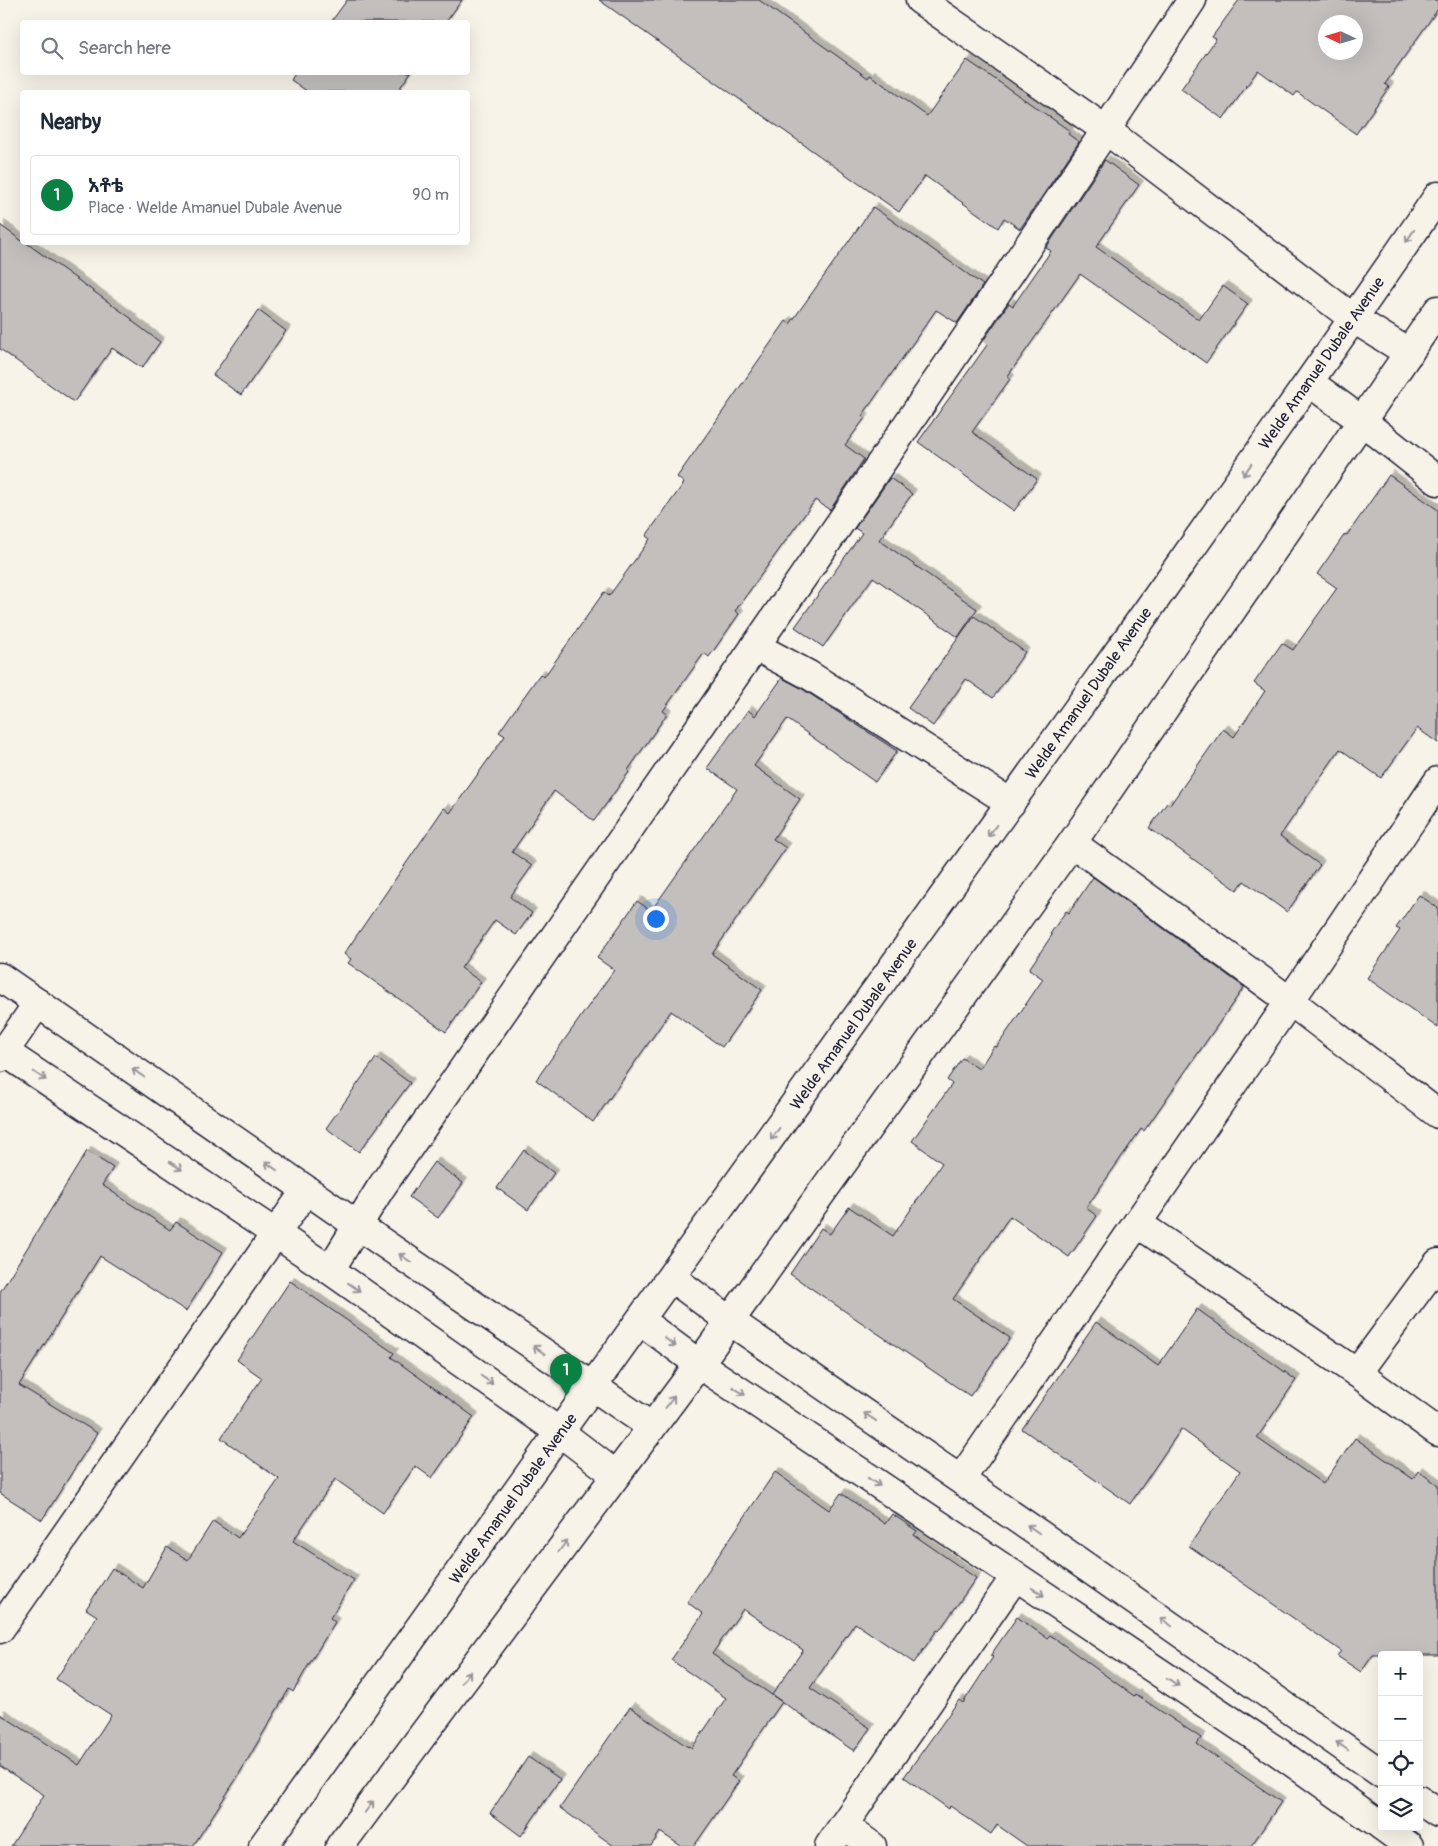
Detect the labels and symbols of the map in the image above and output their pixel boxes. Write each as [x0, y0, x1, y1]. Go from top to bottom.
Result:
north arrow [1318, 15, 1363, 60]
one-way arrow [1405, 229, 1416, 243]
street label: Welde Amanuel Dubale Avenue [1255, 273, 1389, 453]
one-way arrow [1242, 462, 1252, 476]
street label: Welde Amanuel Dubale Avenue [1021, 604, 1156, 783]
one-way arrow [986, 824, 997, 837]
your location [643, 906, 669, 932]
street label: Welde Amanuel Dubale Avenue [786, 935, 922, 1114]
one-way arrow [131, 1068, 145, 1078]
one-way arrow [33, 1071, 47, 1081]
one-way arrow [770, 1127, 780, 1141]
one-way arrow [169, 1161, 183, 1171]
one-way arrow [265, 1161, 279, 1171]
one-way arrow [398, 1253, 412, 1263]
one-way arrow [347, 1282, 361, 1292]
one-way arrow [663, 1337, 676, 1348]
one-way arrow [532, 1345, 546, 1356]
pin: 1 [550, 1354, 582, 1395]
one-way arrow [479, 1375, 493, 1385]
one-way arrow [732, 1386, 746, 1396]
one-way arrow [665, 1396, 676, 1409]
street label: Welde Amanuel Dubale Avenue [445, 1409, 582, 1588]
one-way arrow [863, 1412, 877, 1422]
one-way arrow [867, 1477, 881, 1487]
one-way arrow [1026, 1524, 1040, 1534]
one-way arrow [558, 1539, 568, 1553]
one-way arrow [1030, 1587, 1044, 1597]
one-way arrow [1159, 1617, 1173, 1627]
one-way arrow [461, 1670, 471, 1684]
one-way arrow [1166, 1677, 1180, 1687]
one-way arrow [1335, 1741, 1349, 1751]
one-way arrow [364, 1800, 374, 1814]

